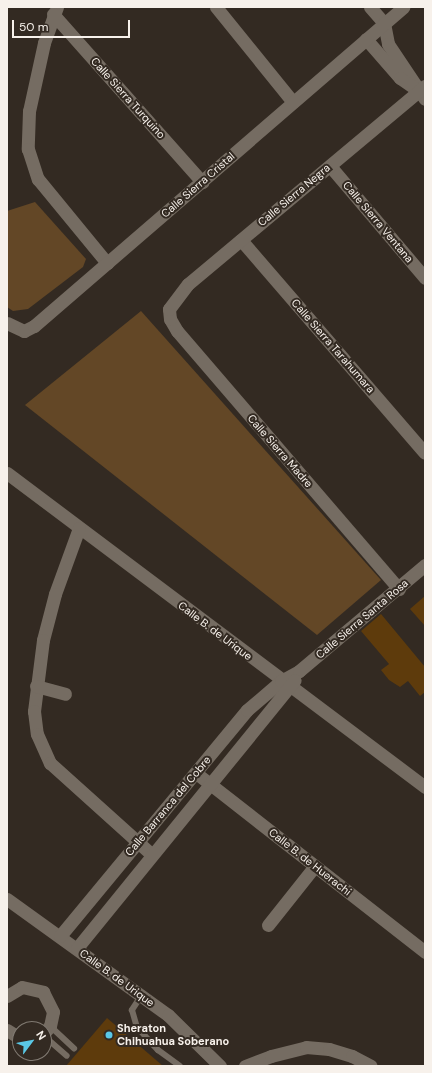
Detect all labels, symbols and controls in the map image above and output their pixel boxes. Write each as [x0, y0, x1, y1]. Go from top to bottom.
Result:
scale bar [14, 12, 132, 38]
text: 50 m [19, 19, 48, 35]
street label: Calle Sierra Turquino [88, 55, 168, 141]
street label: Calle Sierra Cristal [159, 150, 237, 220]
street label: Calle Sierra Negra [255, 161, 333, 229]
street label: Calle Sierra Ventana [340, 179, 416, 265]
street label: Calle Sierra Tarahumara [289, 296, 377, 396]
street label: Calle Sierra Madre [245, 412, 315, 490]
street label: Calle Sierra Santa Rosa [313, 577, 411, 661]
street label: Calle B. de Urique [175, 599, 255, 663]
street label: Calle Barranca del Cobre [122, 753, 214, 859]
street label: Calle B. de Huerachi [266, 826, 354, 898]
street label: Calle B. de Urique [77, 946, 157, 1010]
north arrow [12, 1021, 52, 1061]
place label: Sheraton Chihuahua Soberano [117, 1022, 229, 1048]
text: N [33, 1028, 49, 1042]
marker: Sheraton Chihuahua Soberano [104, 1030, 114, 1040]

